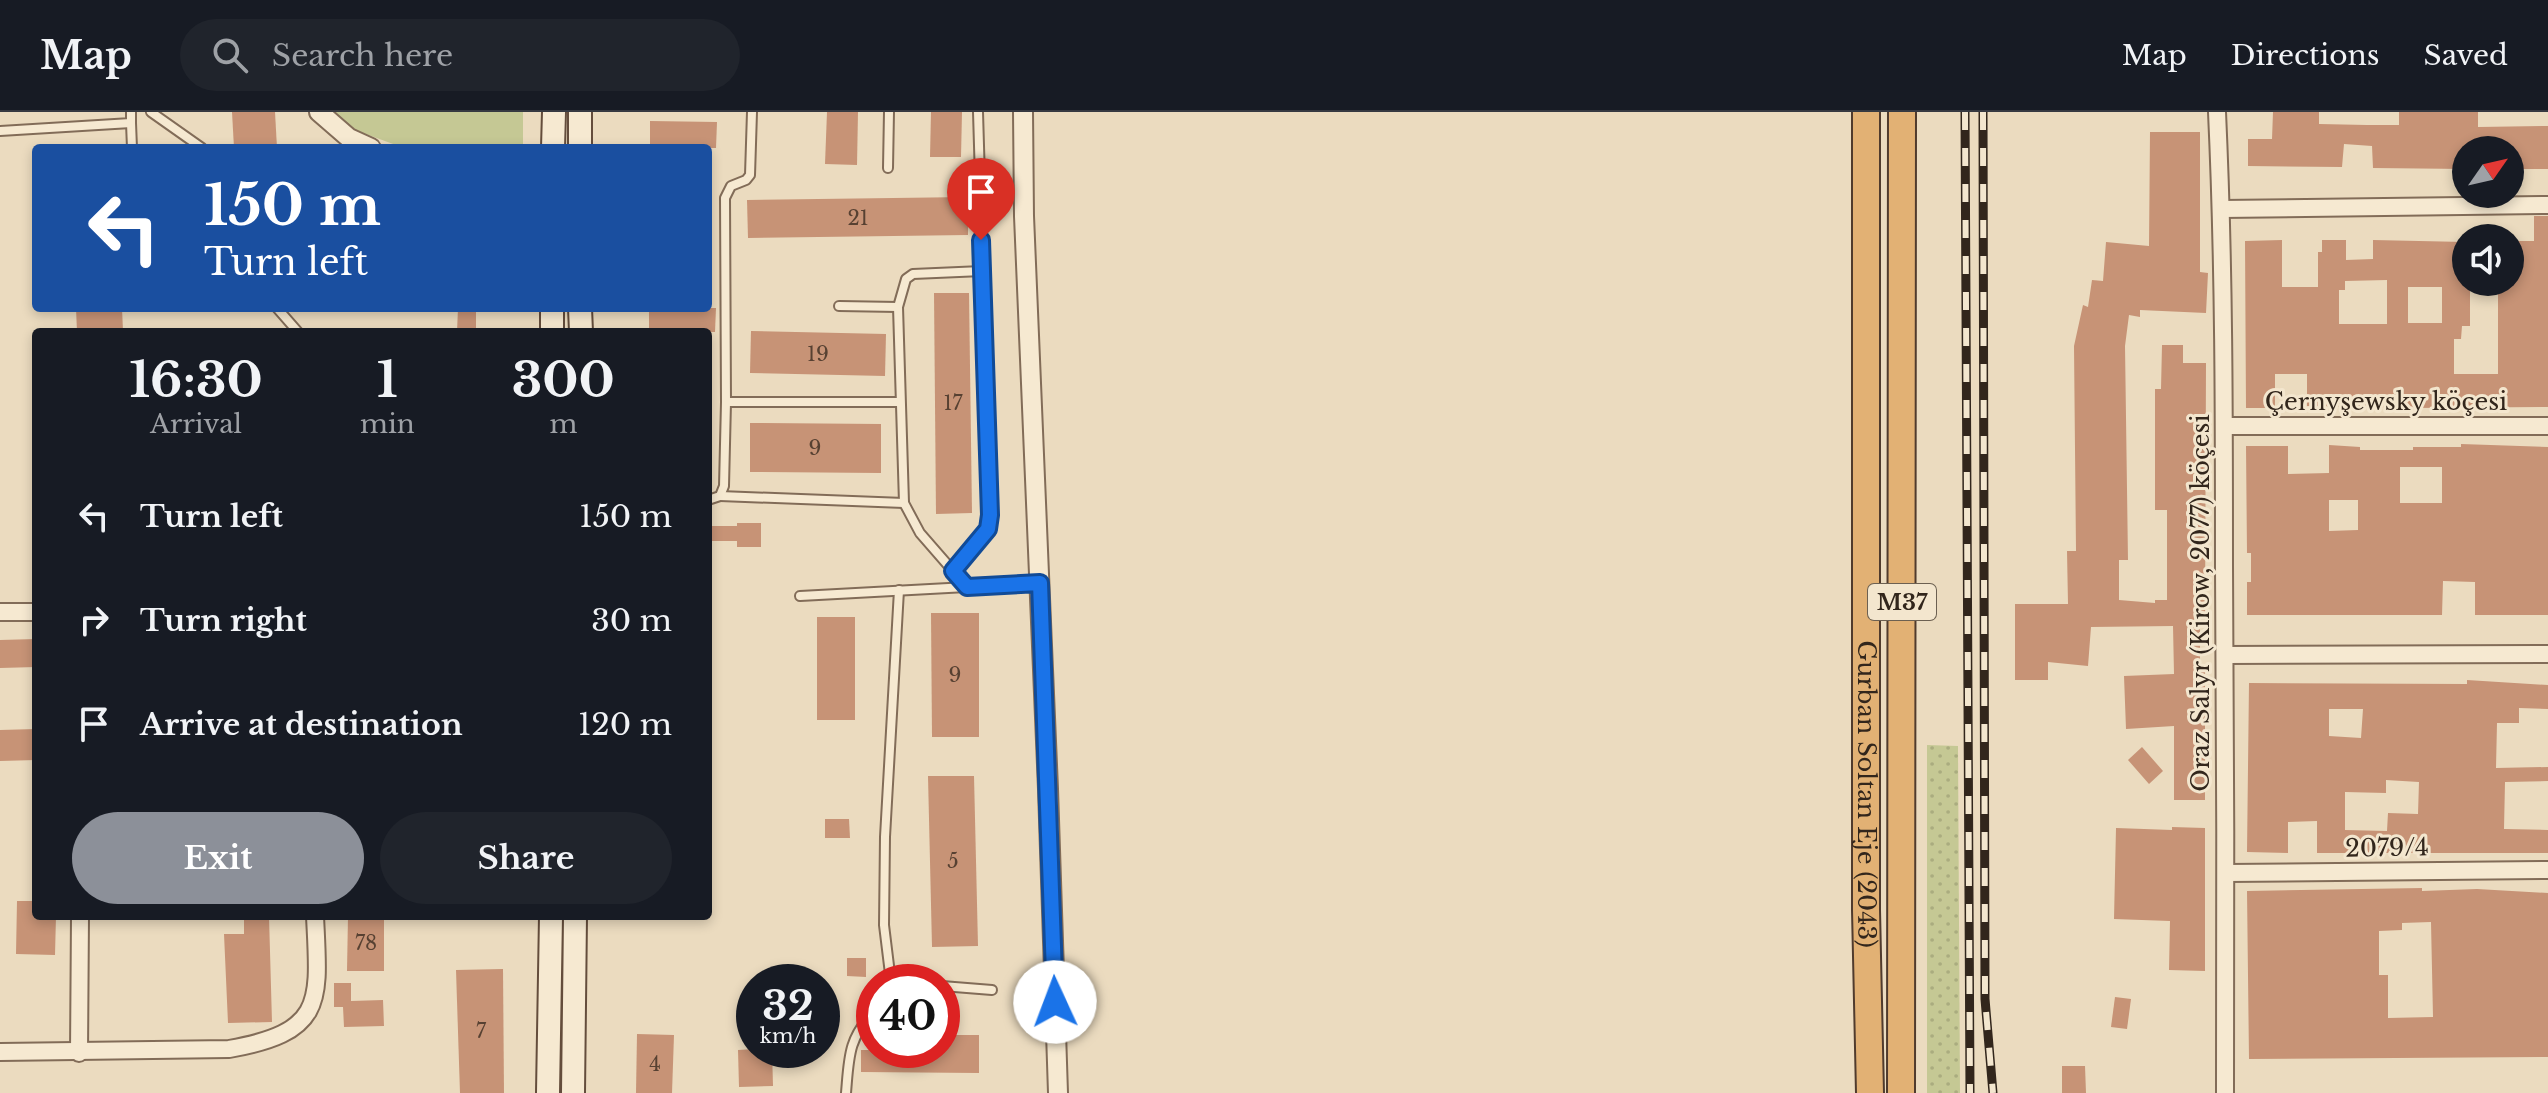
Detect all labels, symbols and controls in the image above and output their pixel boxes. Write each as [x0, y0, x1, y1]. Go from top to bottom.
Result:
search box [180, 19, 740, 91]
text: Map [40, 32, 132, 79]
icon: search [208, 33, 252, 77]
text: Search here [272, 37, 453, 74]
text: Map [2122, 38, 2187, 73]
text: Directions [2231, 38, 2380, 73]
text: Saved [2424, 38, 2508, 73]
north arrow [2452, 136, 2524, 208]
map controls [2452, 136, 2524, 296]
pin [947, 158, 1015, 240]
icon: arrive [959, 170, 1003, 214]
text: 150 m [204, 171, 381, 240]
icon: left [72, 176, 176, 280]
house number: 21 [847, 206, 869, 230]
button: sound [2452, 224, 2524, 296]
text: Turn left [204, 240, 368, 285]
house number: 19 [807, 342, 829, 366]
text: 16:30 [129, 350, 263, 410]
text: 1 [377, 350, 398, 410]
text: 300 [512, 350, 615, 410]
street label: Çernyşewsky köçesi [2265, 387, 2507, 416]
house number: 17 [944, 391, 963, 415]
text: Arrival [150, 408, 242, 440]
text: min [360, 408, 415, 440]
text: m [549, 408, 577, 440]
street label: Oraz Salyr (Kirow, 2077) köçesi [2186, 414, 2215, 792]
house number: 9 [809, 436, 821, 460]
icon: left [72, 494, 116, 538]
text: Turn left [140, 498, 283, 535]
text: 150 m [579, 498, 672, 535]
road number: M37 [1868, 584, 1936, 620]
icon: right [72, 598, 116, 642]
text: Turn right [140, 602, 307, 639]
text: 30 m [591, 602, 672, 639]
street label: Gurban Soltan Eje (2043) [1852, 640, 1882, 948]
house number: 9 [949, 663, 961, 687]
icon: arrive [72, 702, 116, 746]
text: Arrive at destination [140, 706, 463, 743]
text: 120 m [578, 706, 672, 743]
button: Exit [72, 812, 364, 904]
button: Share [380, 812, 672, 904]
street label: 2079/4 [2345, 832, 2429, 863]
house number: 5 [947, 849, 959, 873]
house number: 78 [355, 931, 377, 955]
position arrow [1013, 960, 1097, 1044]
speed limit sign: 40 [856, 964, 960, 1068]
text: 32 [762, 981, 814, 1031]
house number: 7 [476, 1019, 487, 1043]
text: km/h [760, 1024, 816, 1048]
house number: 4 [649, 1052, 661, 1076]

